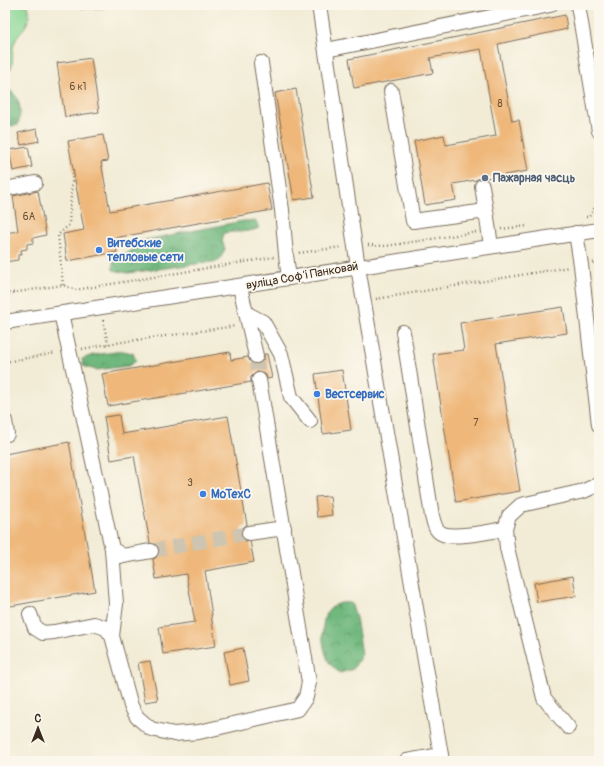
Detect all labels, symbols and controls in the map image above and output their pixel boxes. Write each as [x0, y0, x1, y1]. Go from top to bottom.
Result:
house number: 6 к1 [69, 81, 87, 93]
house number: 8 [497, 98, 503, 110]
place label: Пажарная часць [493, 171, 576, 186]
marker: Пажарная часць [480, 173, 490, 183]
house number: 6А [23, 211, 36, 223]
place label: Витебские тепловые сети [107, 236, 184, 265]
marker: Витебские тепловые сети [94, 245, 104, 255]
street label: вуліца Софʼі Панковай [245, 259, 360, 293]
place label: Вестсервис [325, 387, 385, 402]
marker: Вестсервис [312, 389, 322, 399]
house number: 7 [473, 417, 479, 429]
house number: 3 [187, 477, 193, 489]
place label: MoTexC [211, 487, 251, 502]
marker: MoTexC [198, 489, 208, 499]
north arrow [18, 708, 58, 748]
text: С [35, 712, 42, 725]

